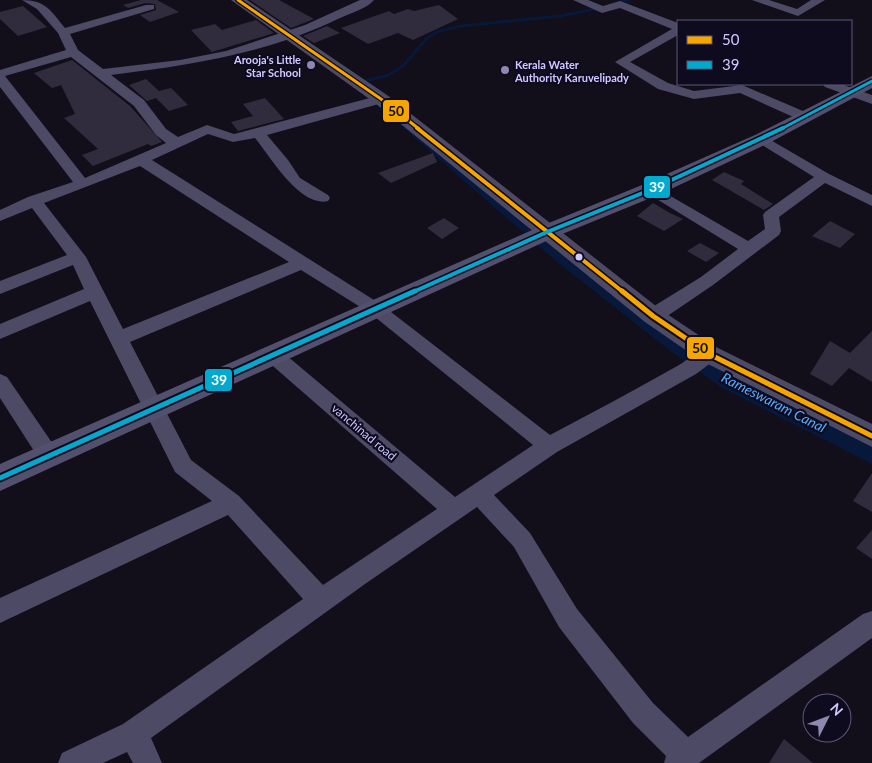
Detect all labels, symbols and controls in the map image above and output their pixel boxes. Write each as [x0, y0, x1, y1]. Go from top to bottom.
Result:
legend [677, 20, 852, 85]
text: 50 [722, 30, 740, 48]
place label: Arooja's Little Star School [233, 53, 301, 79]
text: 39 [722, 55, 739, 73]
place label: Kerala Water Authority Karuvelipady [514, 58, 629, 84]
marker: Arooja's Little Star School [305, 59, 317, 71]
marker: Kerala Water Authority Karuvelipady [499, 64, 511, 76]
line badge: 50 [382, 99, 410, 123]
text: 50 [388, 102, 404, 119]
line badge: 39 [643, 175, 671, 199]
text: 39 [649, 178, 665, 195]
unlabelled marker [574, 252, 584, 262]
line badge: 50 [686, 336, 715, 360]
text: 50 [692, 339, 708, 356]
line badge: 39 [204, 368, 233, 392]
water label: Rameswaram Canal [719, 368, 829, 436]
text: 39 [211, 371, 227, 388]
street label: vanchinad road [329, 401, 399, 463]
north arrow [802, 693, 852, 743]
text: N [827, 699, 847, 719]

